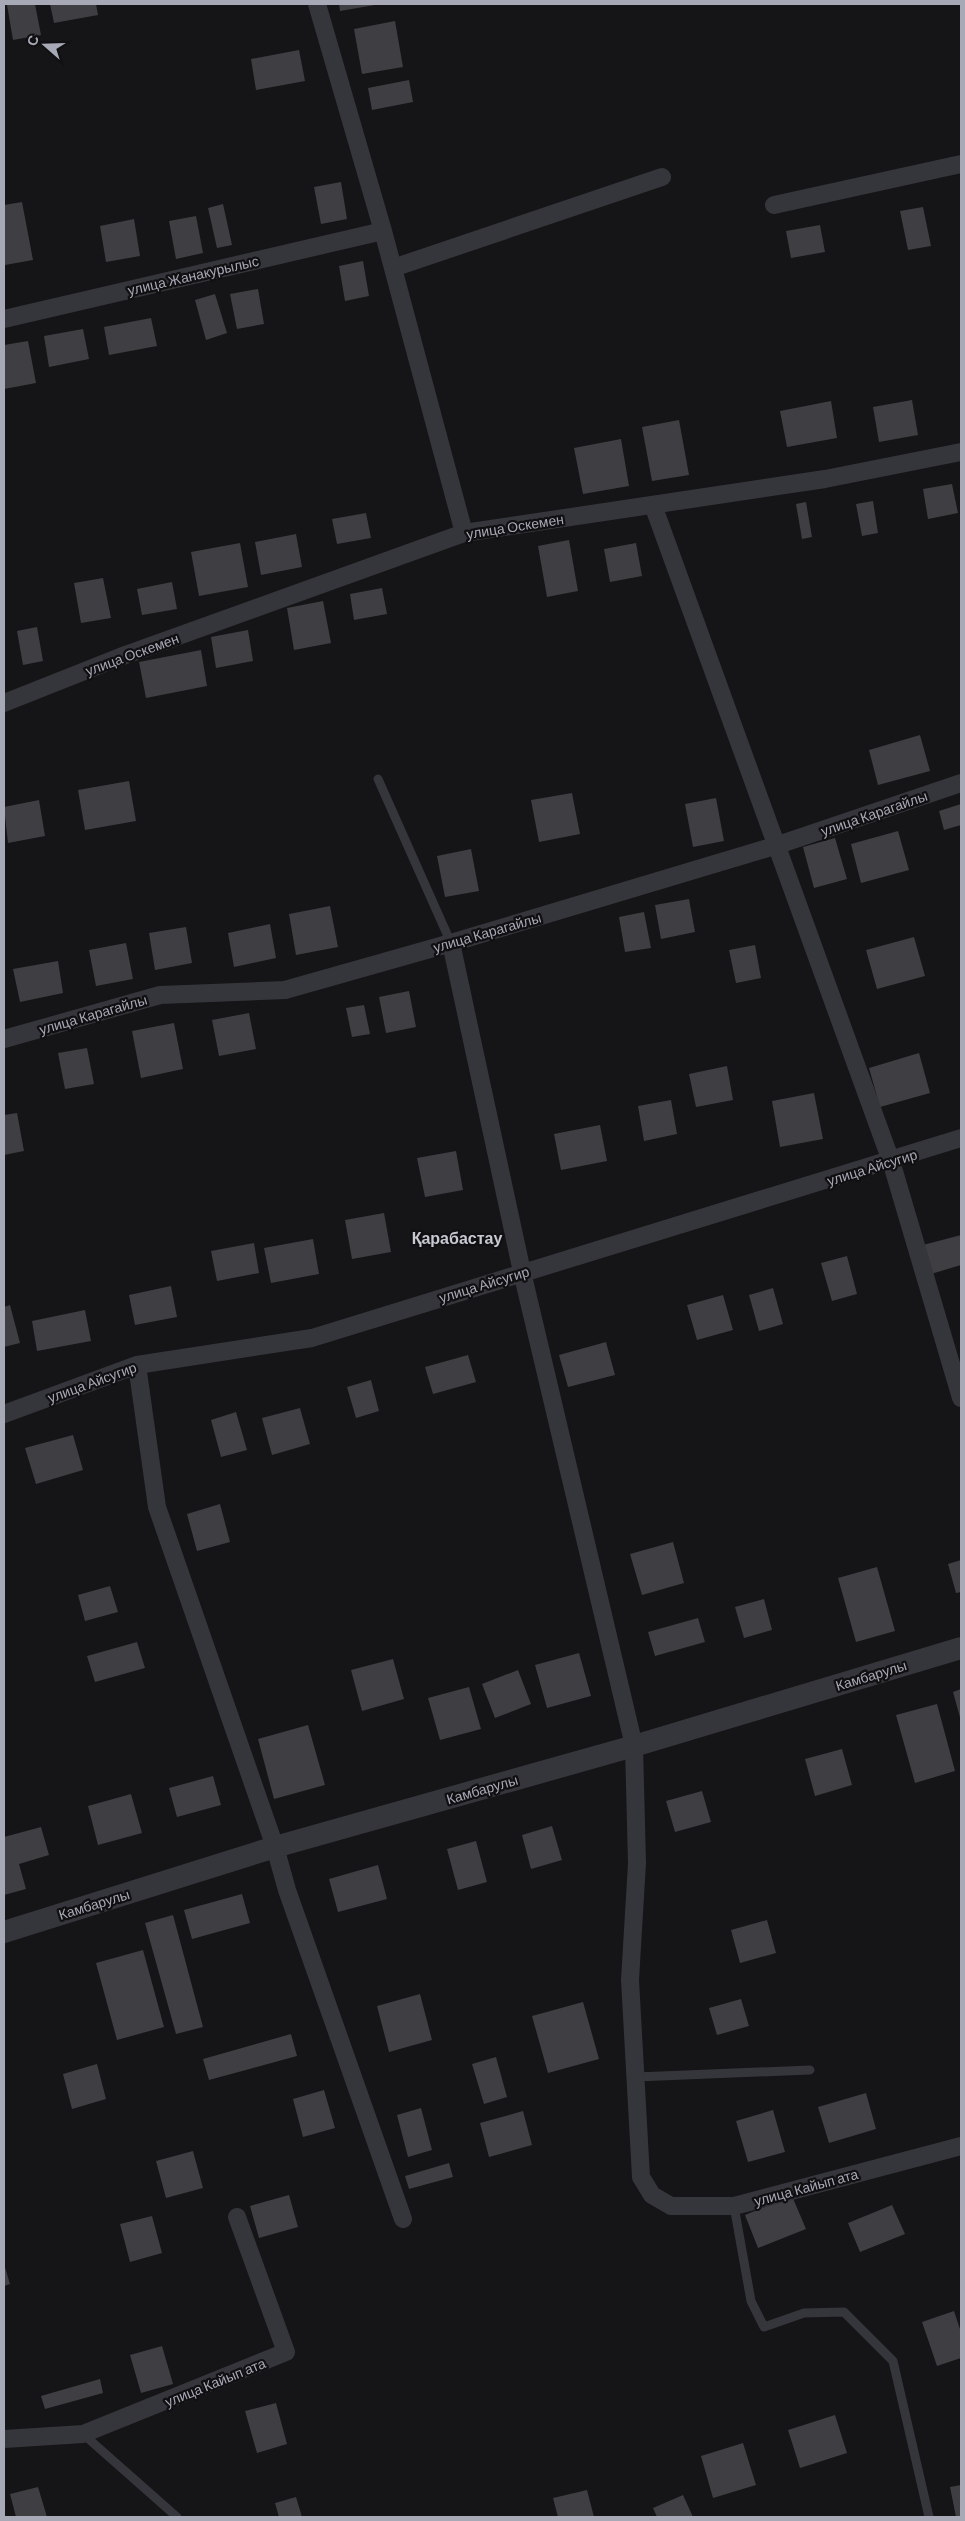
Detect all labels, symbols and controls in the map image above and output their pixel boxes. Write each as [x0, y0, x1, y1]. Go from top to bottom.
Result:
north arrow [20, 20, 70, 70]
text: С [23, 33, 42, 48]
street label: улица Жанакурылыс [126, 252, 260, 298]
street label: улица Оскемен [465, 510, 565, 542]
street label: улица Оскемен [83, 629, 181, 679]
street label: улица Карагайлы [819, 787, 929, 839]
street label: улица Карагайлы [431, 908, 543, 956]
street label: улица Карагайлы [37, 990, 149, 1038]
street label: улица Айсугир [825, 1145, 919, 1189]
district label: Қарабастау [412, 1228, 502, 1247]
street label: улица Айсугир [437, 1262, 531, 1306]
street label: улица Айсугир [45, 1358, 139, 1406]
street label: Камбарулы [833, 1656, 909, 1694]
street label: Камбарулы [444, 1771, 520, 1807]
street label: Камбарулы [56, 1885, 132, 1923]
street label: улица Кайып ата [752, 2165, 860, 2209]
street label: улица Кайып ата [162, 2354, 268, 2410]

